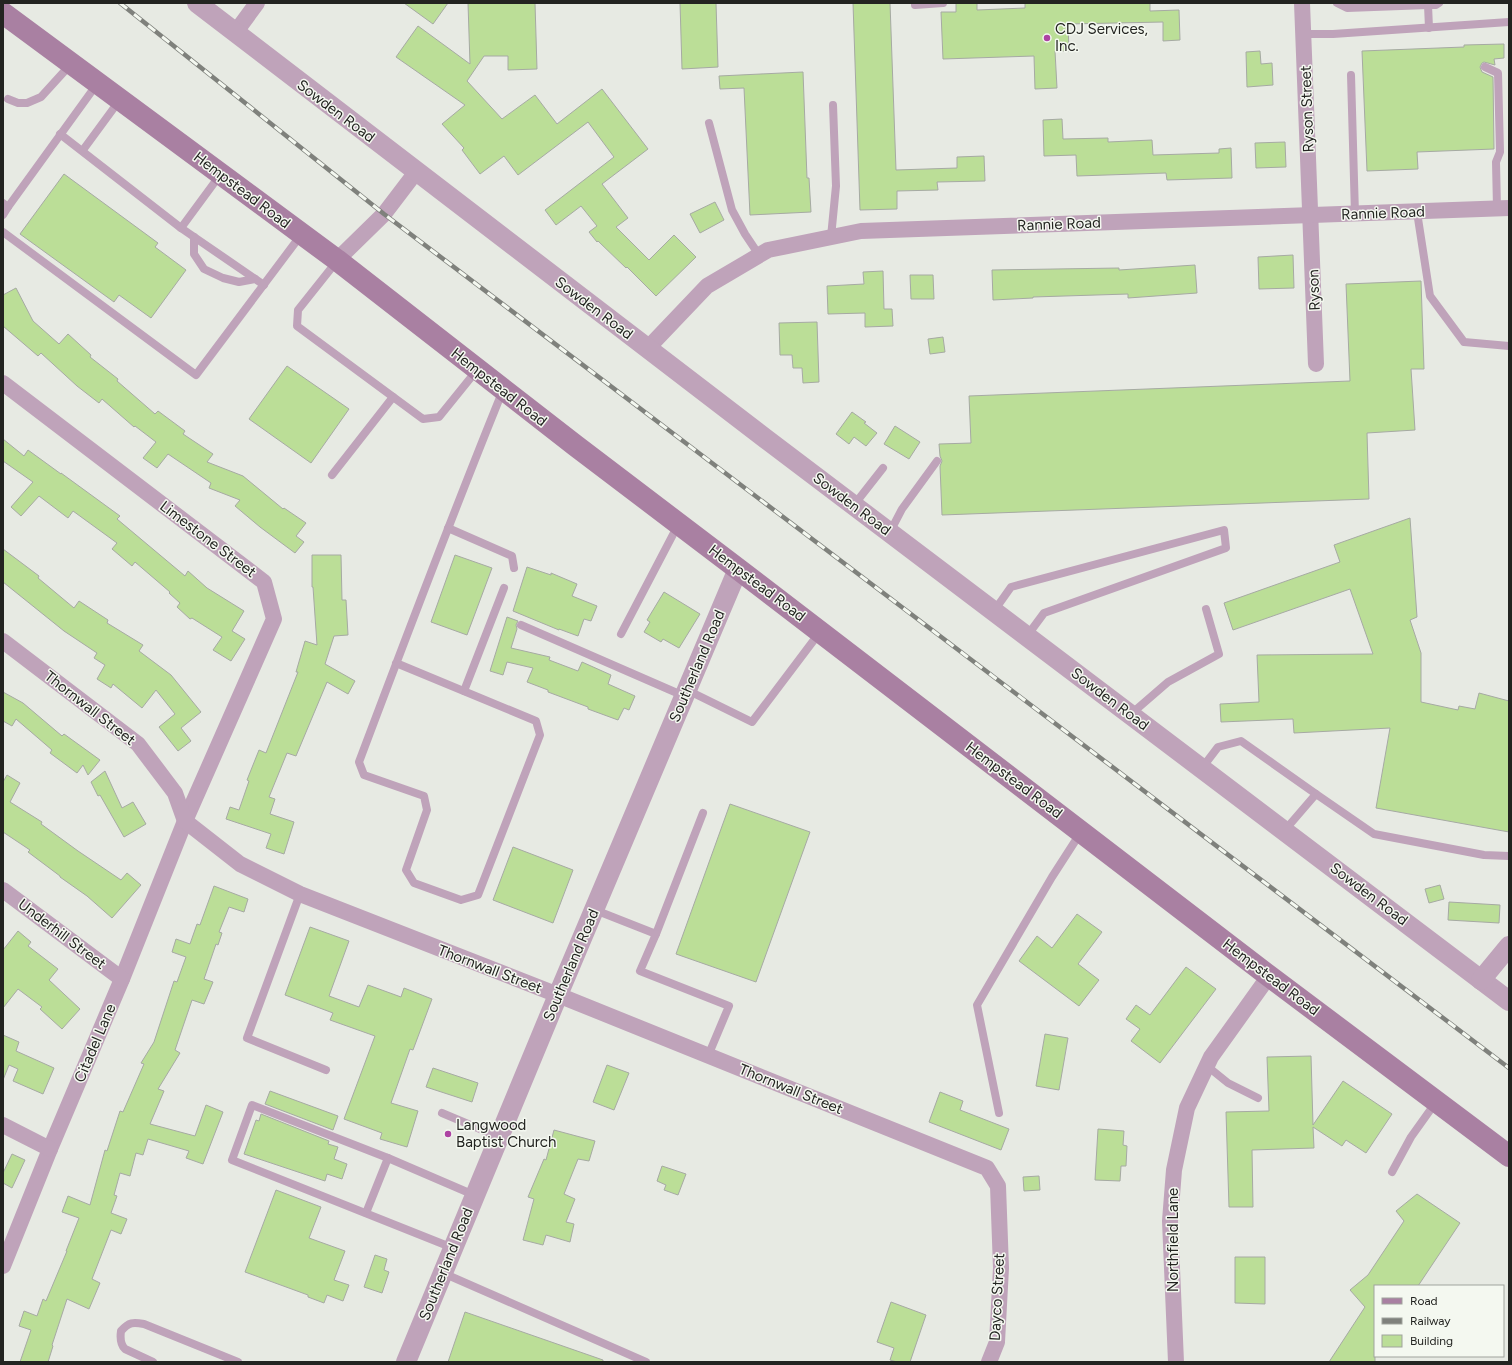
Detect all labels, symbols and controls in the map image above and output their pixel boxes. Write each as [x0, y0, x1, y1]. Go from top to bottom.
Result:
place label: CDJ Services, Inc. [1055, 20, 1148, 55]
marker: CDJ Services, Inc. [1042, 33, 1052, 43]
street label: Ryson Street [1296, 65, 1318, 153]
street label: Sowden Road [293, 76, 379, 146]
street label: Hempstead Road [190, 148, 294, 232]
street label: Rannie Road [1341, 203, 1425, 223]
street label: Rannie Road [1017, 214, 1101, 234]
street label: Ryson [1304, 269, 1324, 311]
street label: Sowden Road [551, 273, 637, 343]
street label: Hempstead Road [448, 344, 550, 430]
street label: Sowden Road [809, 469, 895, 539]
street label: Limestone Street [156, 497, 260, 581]
street label: Hempstead Road [705, 541, 809, 625]
street label: Southerland Road [665, 607, 729, 725]
street label: Sowden Road [1067, 664, 1153, 734]
street label: Thornwall Street [41, 667, 139, 749]
street label: Hempstead Road [962, 738, 1066, 822]
street label: Sowden Road [1326, 859, 1412, 929]
street label: Underhill Street [15, 895, 110, 973]
street label: Southerland Road [539, 906, 603, 1024]
street label: Hempstead Road [1219, 935, 1323, 1019]
street label: Thornwall Street [435, 941, 545, 997]
street label: Citadel Lane [70, 1001, 120, 1085]
street label: Thornwall Street [737, 1060, 846, 1118]
place label: Langwood Baptist Church [456, 1116, 556, 1151]
marker: Langwood Baptist Church [443, 1129, 453, 1139]
street label: Northfield Lane [1164, 1188, 1182, 1292]
street label: Southerland Road [415, 1205, 477, 1323]
street label: Dayco Street [986, 1252, 1008, 1341]
legend [1374, 1285, 1504, 1357]
text: Road [1410, 1294, 1438, 1308]
text: Railway [1410, 1314, 1451, 1328]
text: Building [1410, 1334, 1453, 1348]

